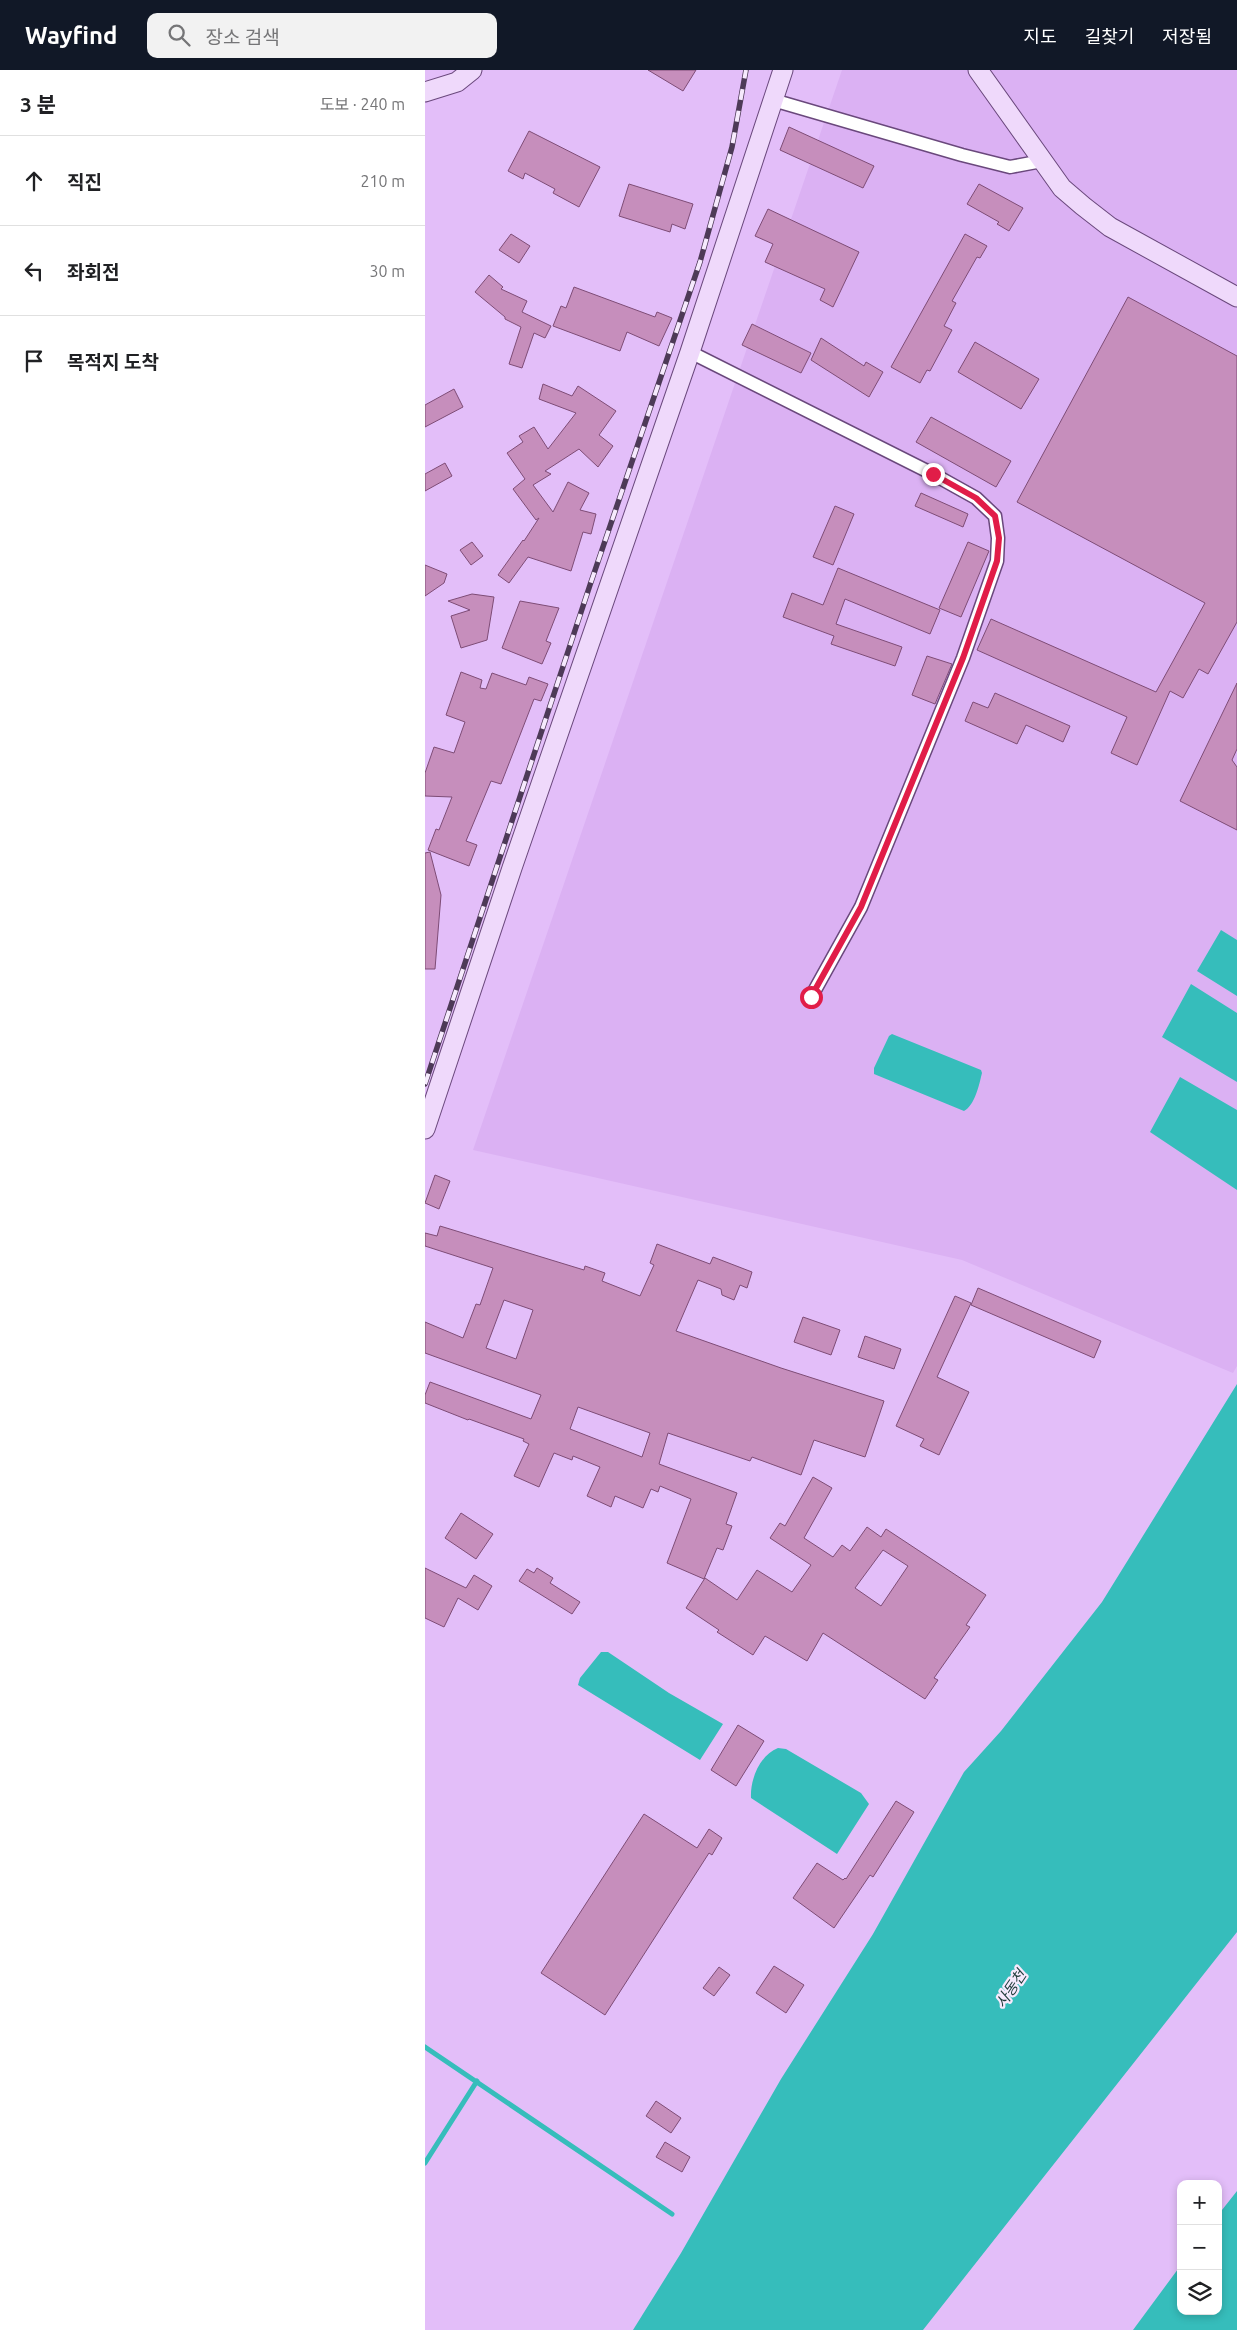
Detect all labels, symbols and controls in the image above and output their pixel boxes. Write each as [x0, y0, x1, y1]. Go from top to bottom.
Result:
search box [147, 13, 497, 58]
icon: search [165, 21, 193, 49]
text: Wayfind [25, 22, 117, 49]
text: 장소 검색 [205, 26, 280, 48]
text: 지도 [1024, 26, 1057, 46]
text: 길찾기 [1085, 26, 1134, 46]
text: 저장됨 [1162, 26, 1212, 46]
text: 3 분 [20, 92, 56, 116]
text: 도보 · 240 m [320, 95, 405, 113]
icon: ahead [20, 167, 48, 195]
text: 직진 [67, 171, 102, 193]
text: 210 m [360, 172, 405, 190]
icon: left [20, 257, 48, 285]
text: 좌회전 [67, 261, 119, 283]
text: 30 m [369, 262, 405, 280]
icon: arrive [20, 347, 48, 375]
text: 목적지 도착 [67, 351, 159, 373]
route end [922, 463, 945, 486]
route start [800, 986, 823, 1009]
water label: 사동천 [992, 1965, 1030, 2011]
map controls [1177, 2180, 1222, 2315]
button: + [1177, 2180, 1222, 2225]
button: − [1177, 2225, 1222, 2270]
button: layers [1177, 2270, 1222, 2315]

